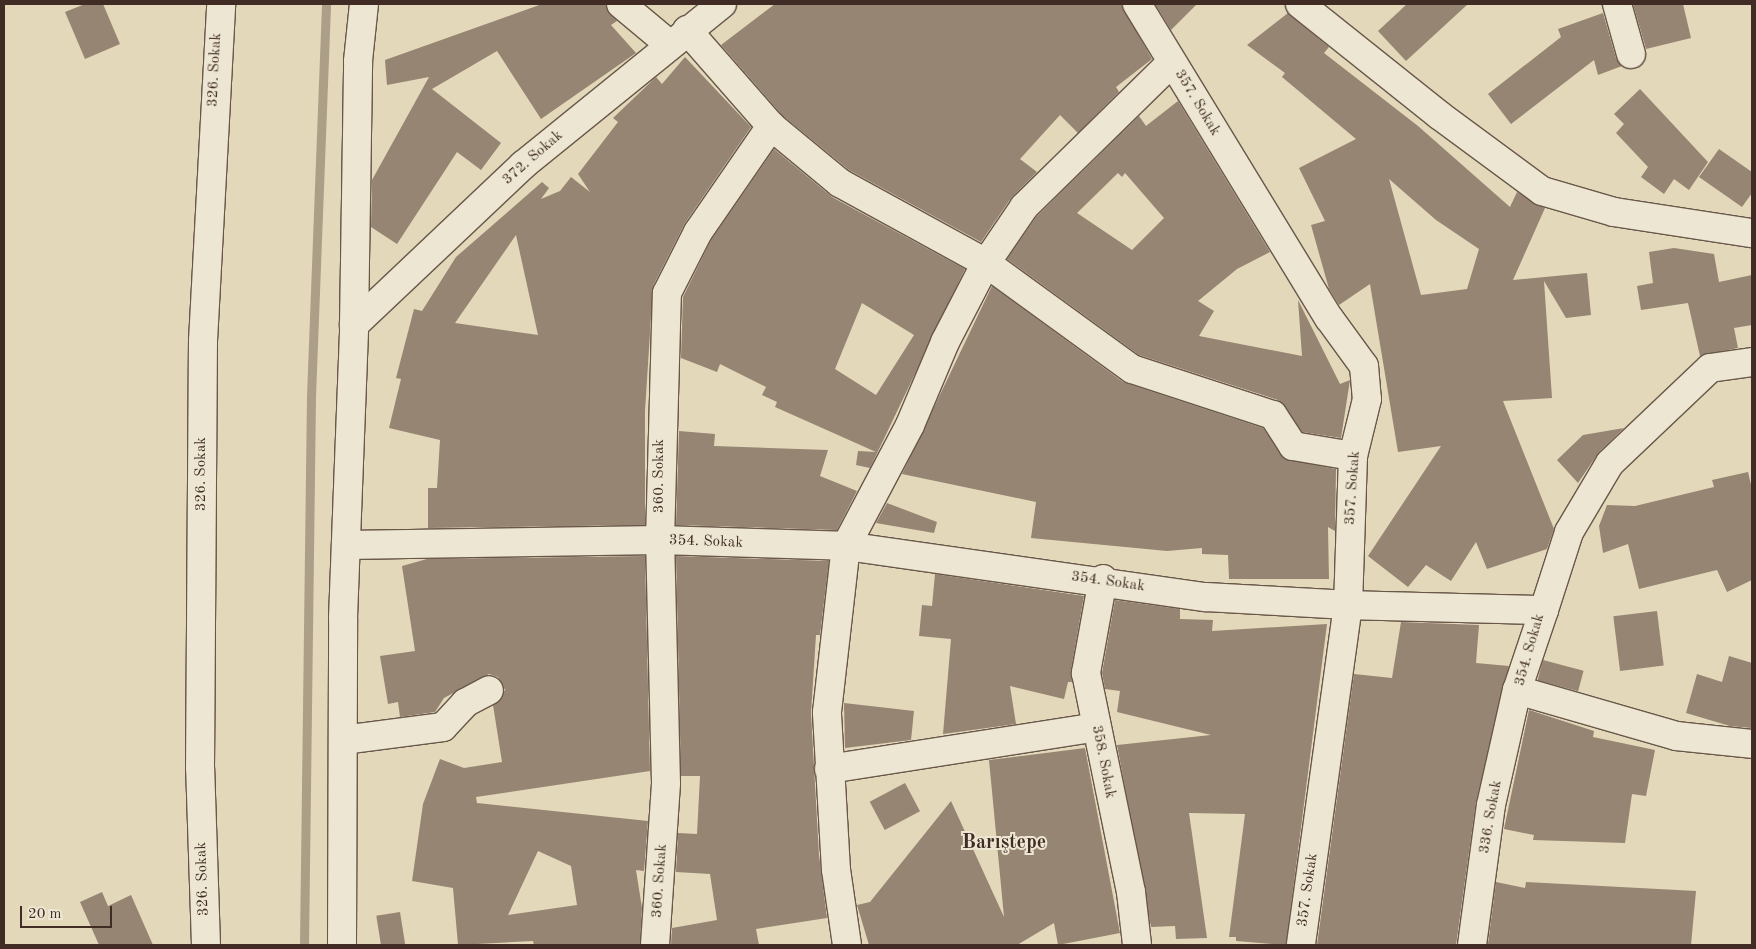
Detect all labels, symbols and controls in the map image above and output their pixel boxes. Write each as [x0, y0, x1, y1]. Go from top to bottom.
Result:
street label: 326. Sokak [204, 32, 226, 108]
street label: 357. Sokak [1170, 67, 1224, 139]
street label: 372. Sokak [499, 127, 567, 189]
street label: 326. Sokak [193, 437, 211, 511]
street label: 360. Sokak [651, 439, 669, 513]
street label: 357. Sokak [1341, 450, 1365, 526]
street label: 354. Sokak [669, 532, 743, 552]
street label: 354. Sokak [1070, 568, 1146, 596]
street label: 354. Sokak [1511, 612, 1549, 688]
street label: 358. Sokak [1087, 724, 1119, 800]
street label: 336. Sokak [1476, 779, 1506, 855]
district label: Barıştepe [962, 831, 1046, 855]
street label: 326. Sokak [193, 842, 213, 916]
street label: 360. Sokak [648, 843, 672, 919]
street label: 357. Sokak [1294, 852, 1322, 928]
scale bar [22, 896, 115, 928]
text: 20 m [28, 907, 62, 922]

